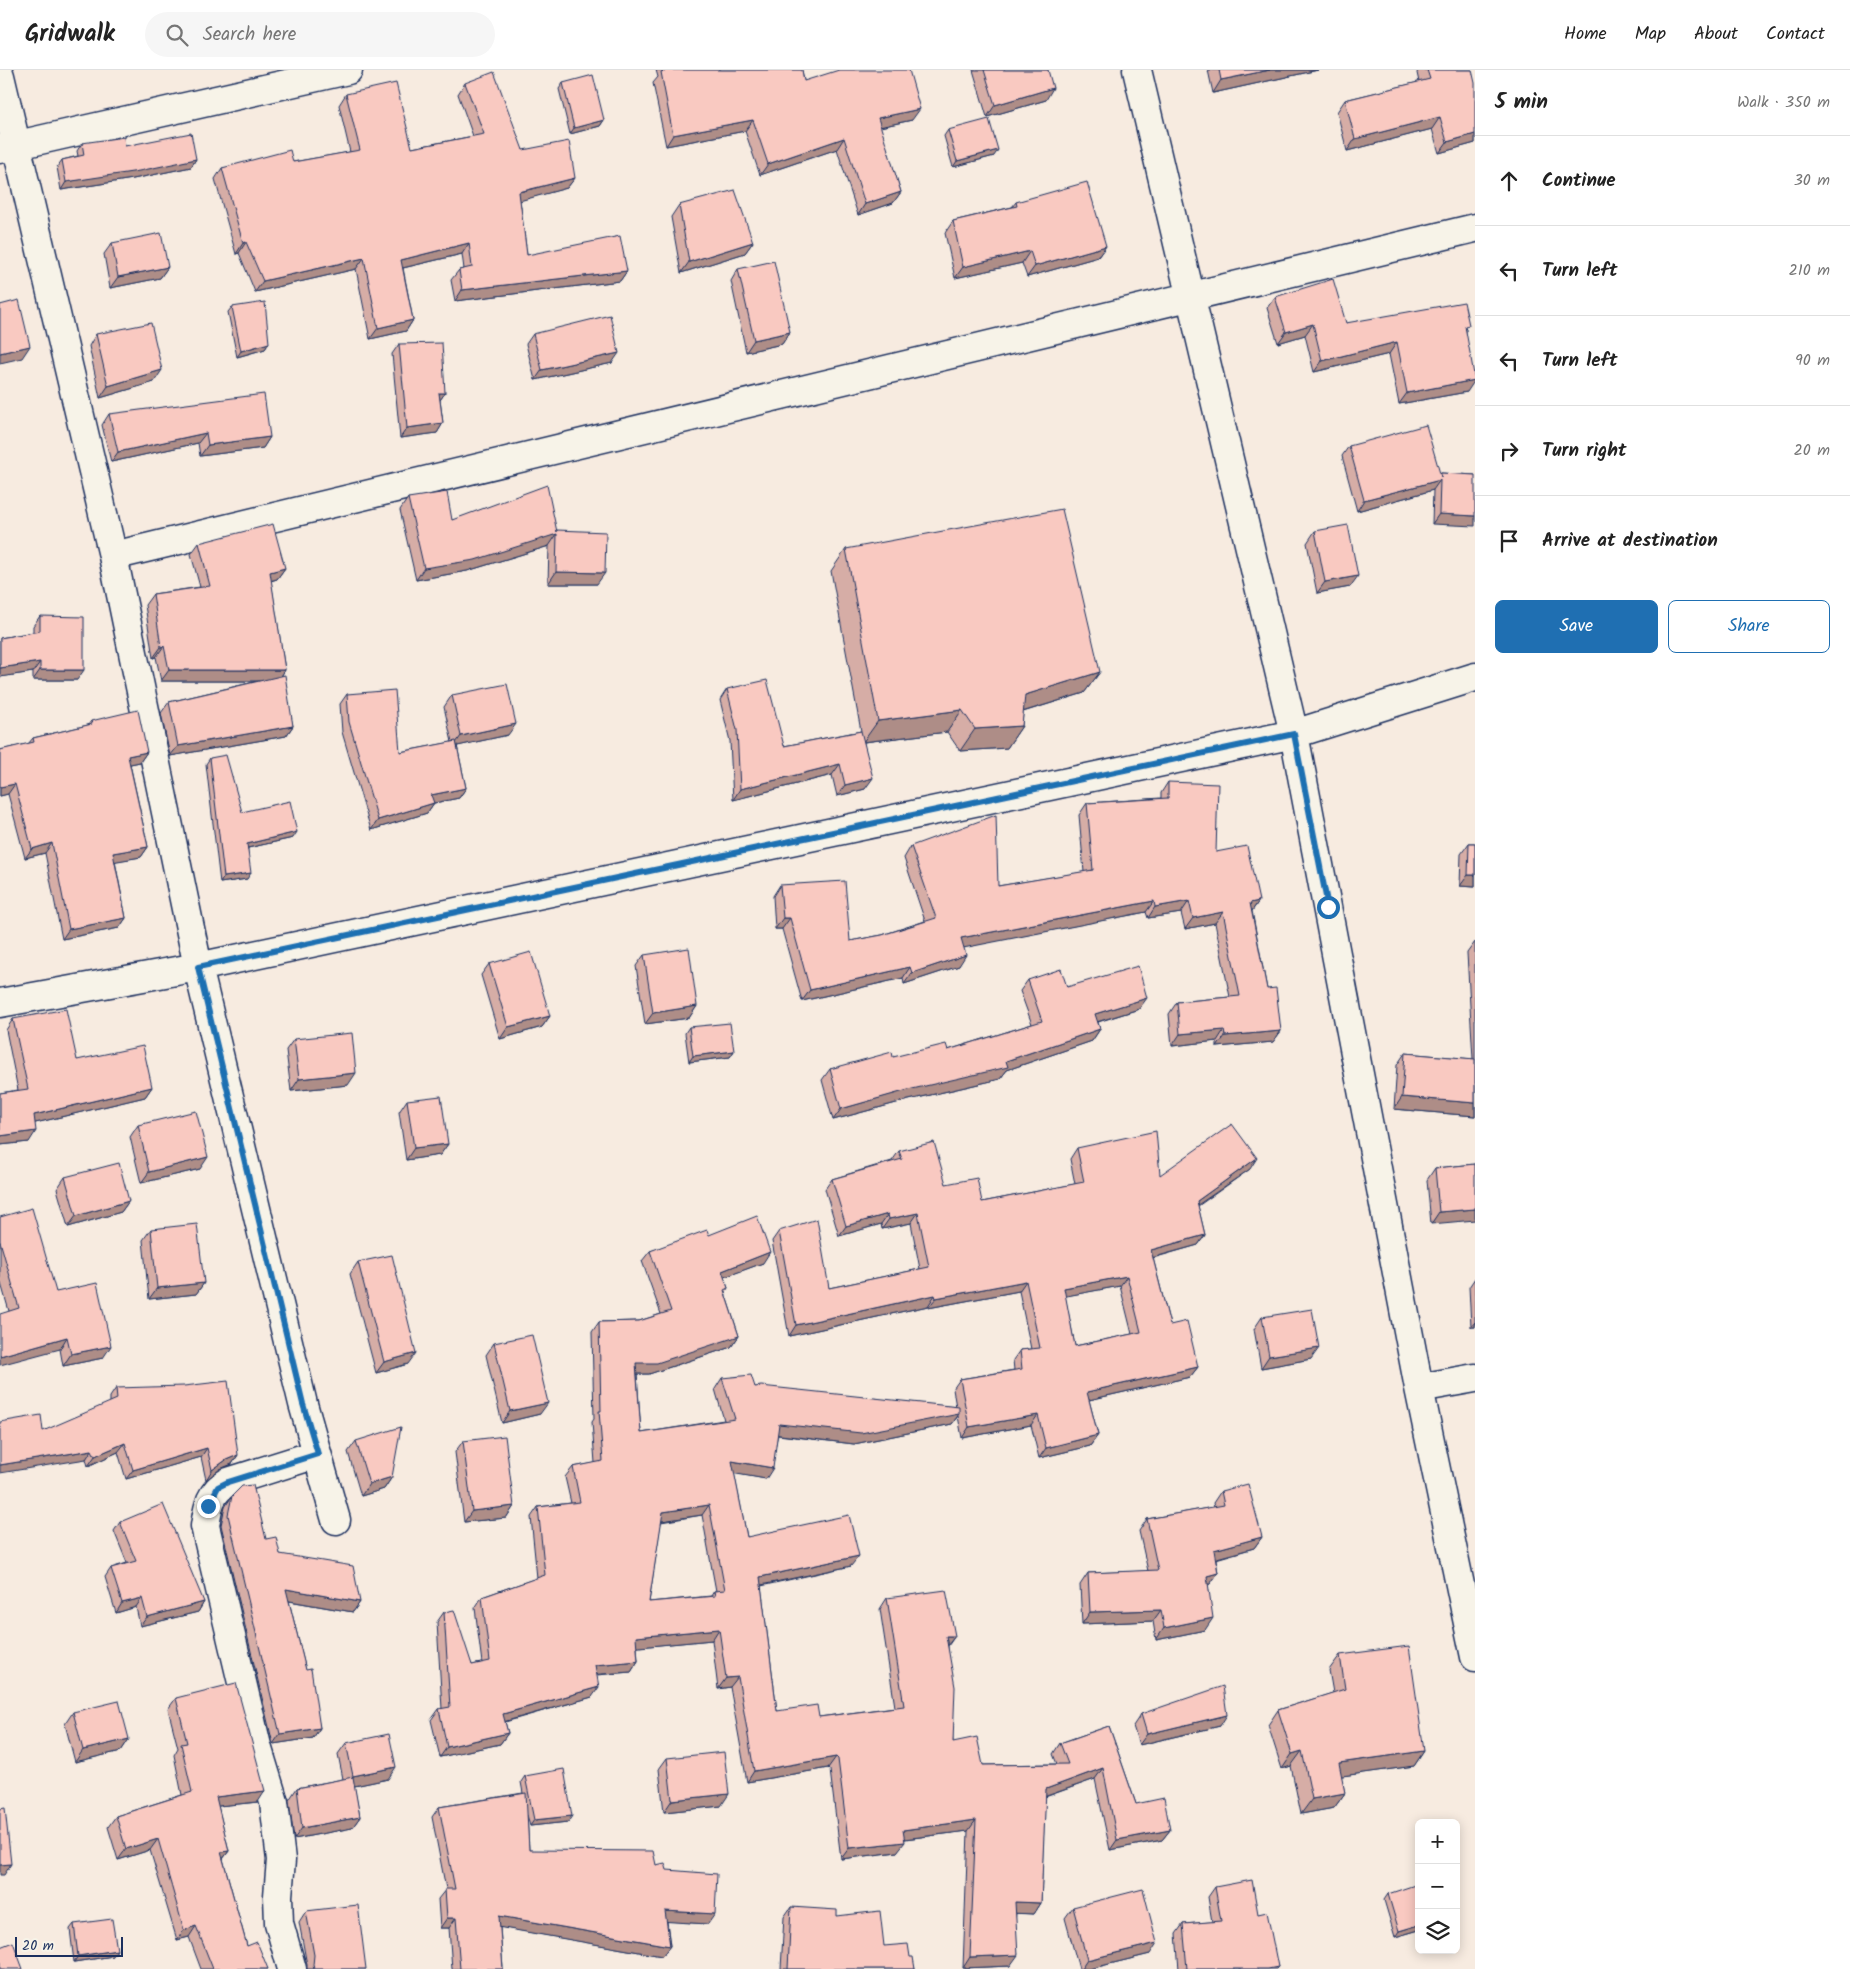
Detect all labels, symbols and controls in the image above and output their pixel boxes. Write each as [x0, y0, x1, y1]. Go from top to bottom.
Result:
search box [145, 12, 495, 57]
text: Gridwalk [25, 15, 115, 54]
text: Search here [203, 20, 296, 50]
text: Home [1564, 20, 1607, 49]
text: Map [1635, 20, 1666, 49]
text: About [1694, 20, 1738, 49]
text: Contact [1766, 20, 1825, 49]
icon: search [163, 21, 191, 49]
text: 5 min [1495, 86, 1548, 119]
text: Walk · 350 m [1737, 90, 1830, 115]
text: Continue [1542, 166, 1615, 196]
icon: ahead [1495, 167, 1523, 195]
text: 30 m [1794, 168, 1830, 193]
text: Turn left [1542, 256, 1617, 286]
icon: left [1495, 257, 1523, 285]
text: 210 m [1789, 258, 1830, 283]
text: Turn left [1542, 346, 1617, 376]
icon: left [1495, 347, 1523, 375]
text: 90 m [1795, 348, 1830, 373]
text: Turn right [1542, 436, 1627, 466]
icon: right [1495, 437, 1523, 465]
text: 20 m [1794, 438, 1830, 463]
text: Arrive at destination [1542, 526, 1718, 556]
icon: arrive [1495, 527, 1523, 555]
button: Save [1495, 600, 1658, 653]
button: Share [1668, 600, 1830, 653]
route start [1317, 896, 1340, 919]
route end [197, 1495, 220, 1518]
map controls [1415, 1819, 1460, 1954]
button: + [1415, 1819, 1460, 1864]
button: − [1415, 1864, 1460, 1909]
button: layers [1415, 1909, 1460, 1954]
scale bar [15, 1934, 122, 1957]
text: 20 m [22, 1935, 54, 1957]

